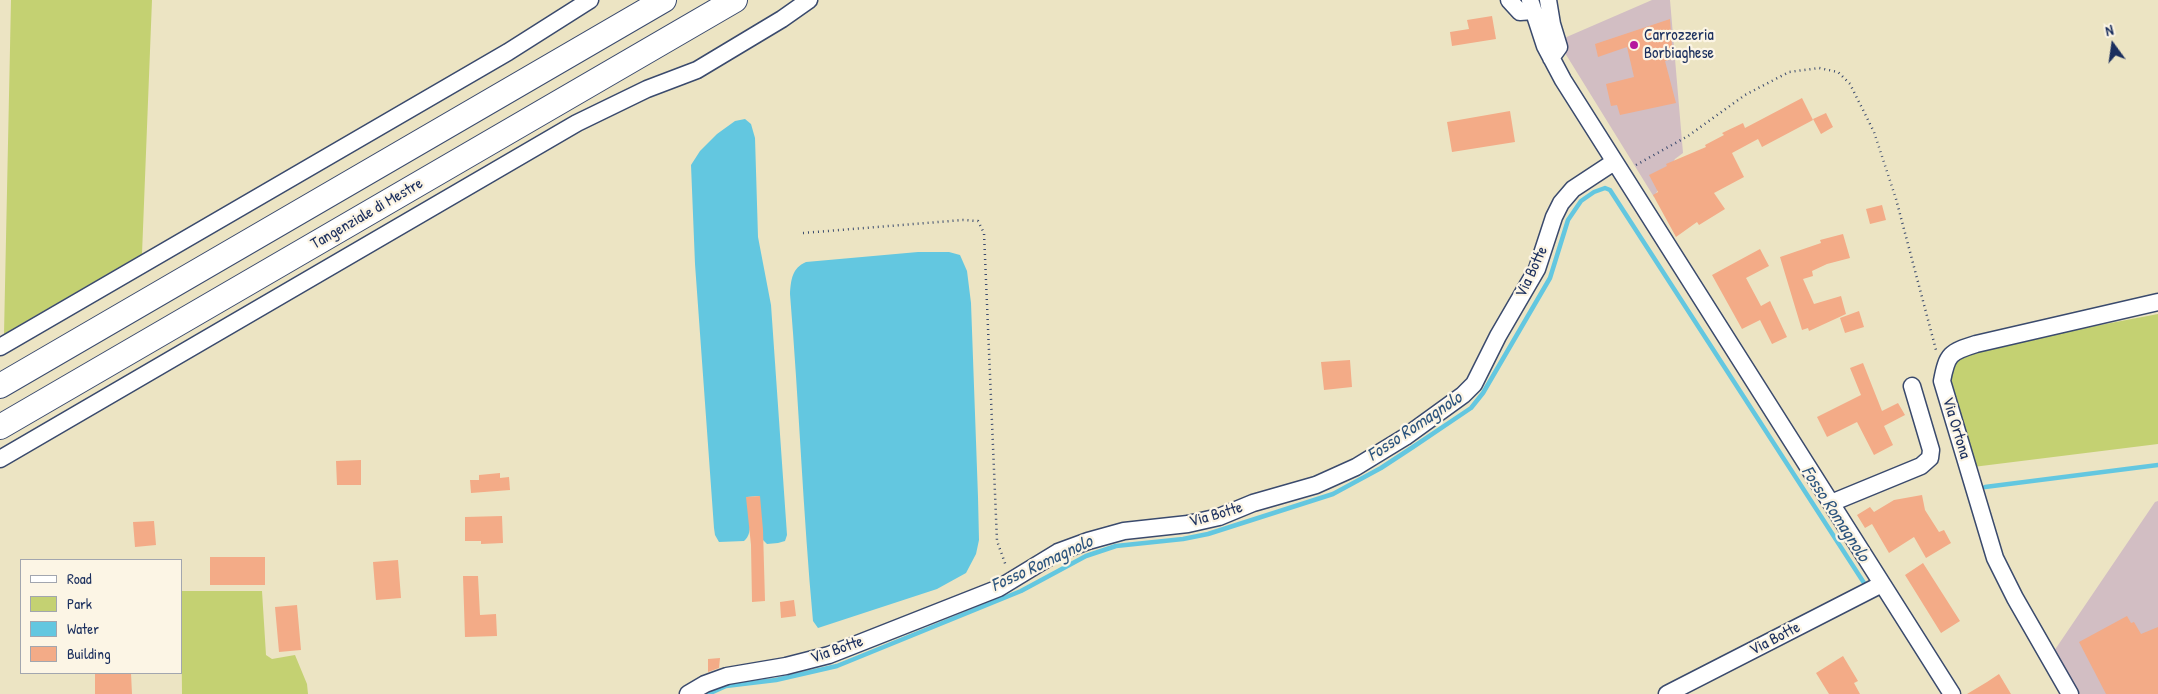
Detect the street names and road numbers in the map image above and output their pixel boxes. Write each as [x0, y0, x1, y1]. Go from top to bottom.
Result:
street label: Tangenziale di Mestre [308, 174, 426, 254]
street label: Via Botte [1512, 243, 1552, 301]
street label: Via Ortona [1938, 395, 1974, 461]
street label: Via Botte [1187, 498, 1245, 532]
street label: Via Botte [1746, 618, 1804, 660]
street label: Via Botte [808, 632, 866, 668]

